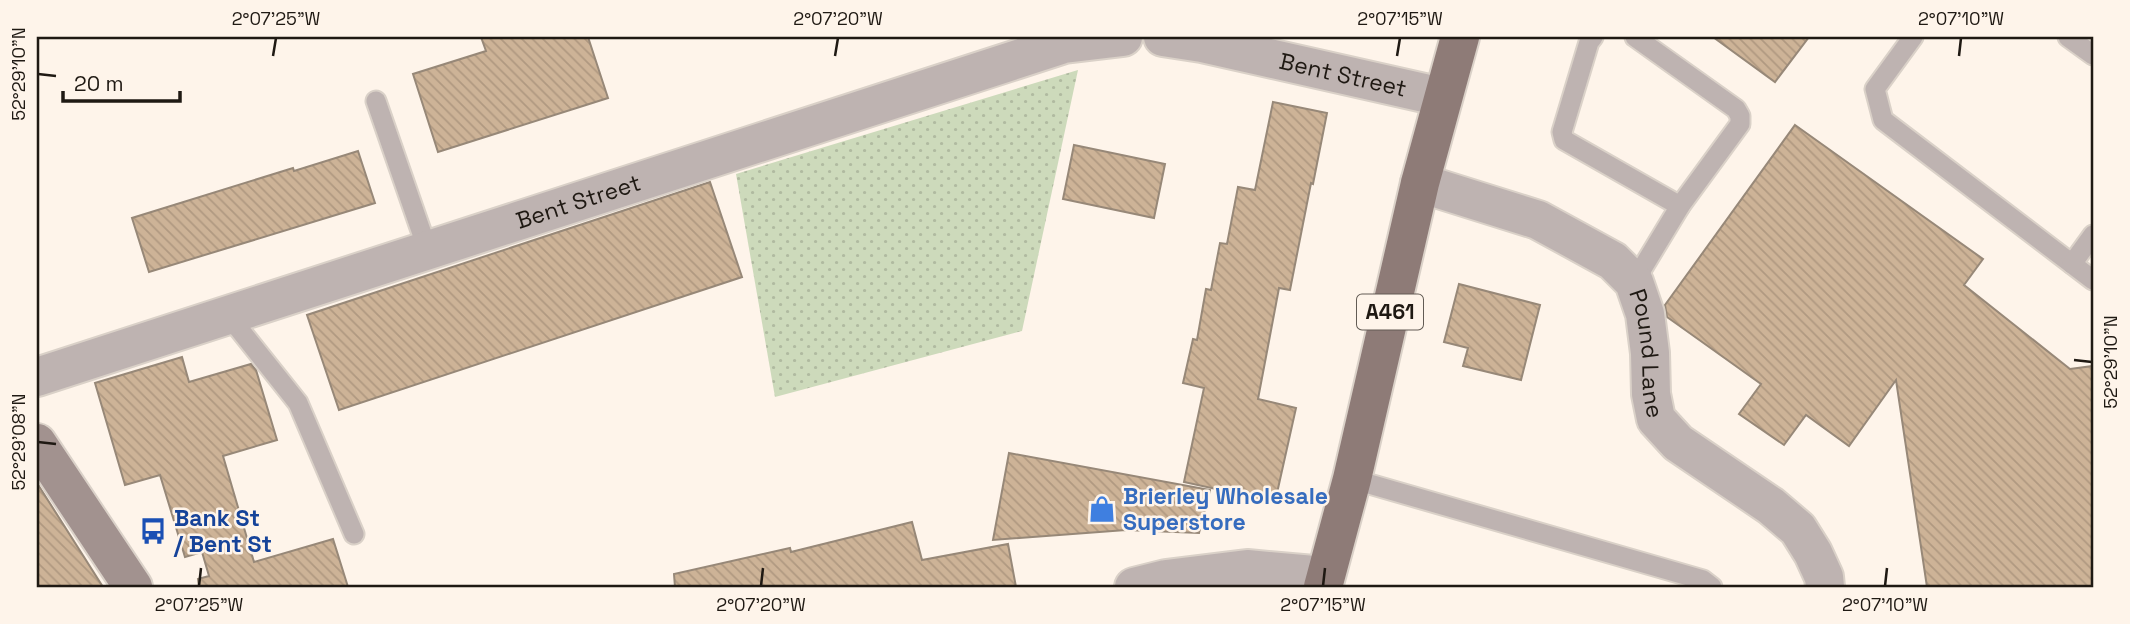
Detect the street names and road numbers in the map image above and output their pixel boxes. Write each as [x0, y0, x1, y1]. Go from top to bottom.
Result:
street label: Bent Street [1277, 46, 1409, 104]
street label: Bent Street [512, 167, 644, 236]
street label: Pound Lane [1622, 285, 1670, 421]
road number: A461 [1357, 294, 1423, 330]

